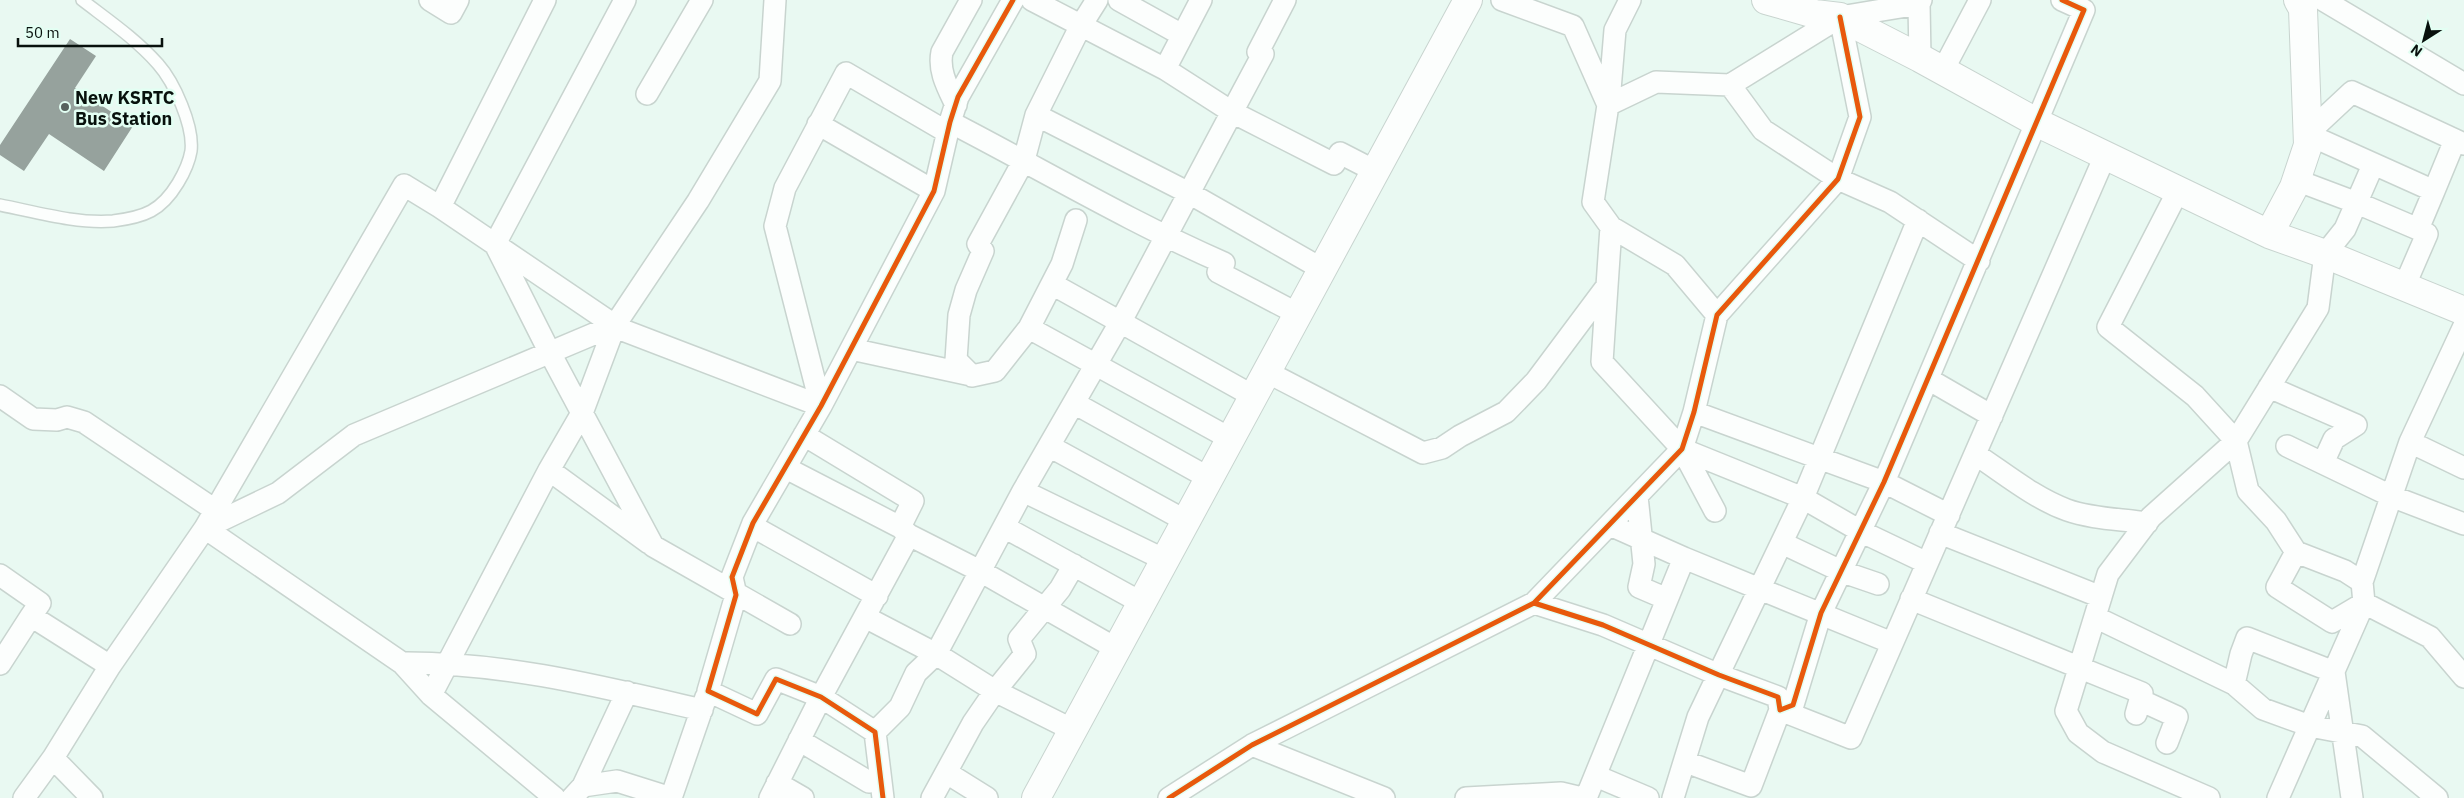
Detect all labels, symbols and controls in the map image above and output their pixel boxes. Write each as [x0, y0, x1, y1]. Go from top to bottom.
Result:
scale bar [18, 15, 161, 47]
north arrow [2399, 15, 2449, 65]
text: 50 m [25, 23, 60, 42]
text: N [2407, 40, 2426, 61]
place label: New KSRTC Bus Station [75, 86, 175, 130]
marker: New KSRTC Bus Station [59, 101, 71, 113]

